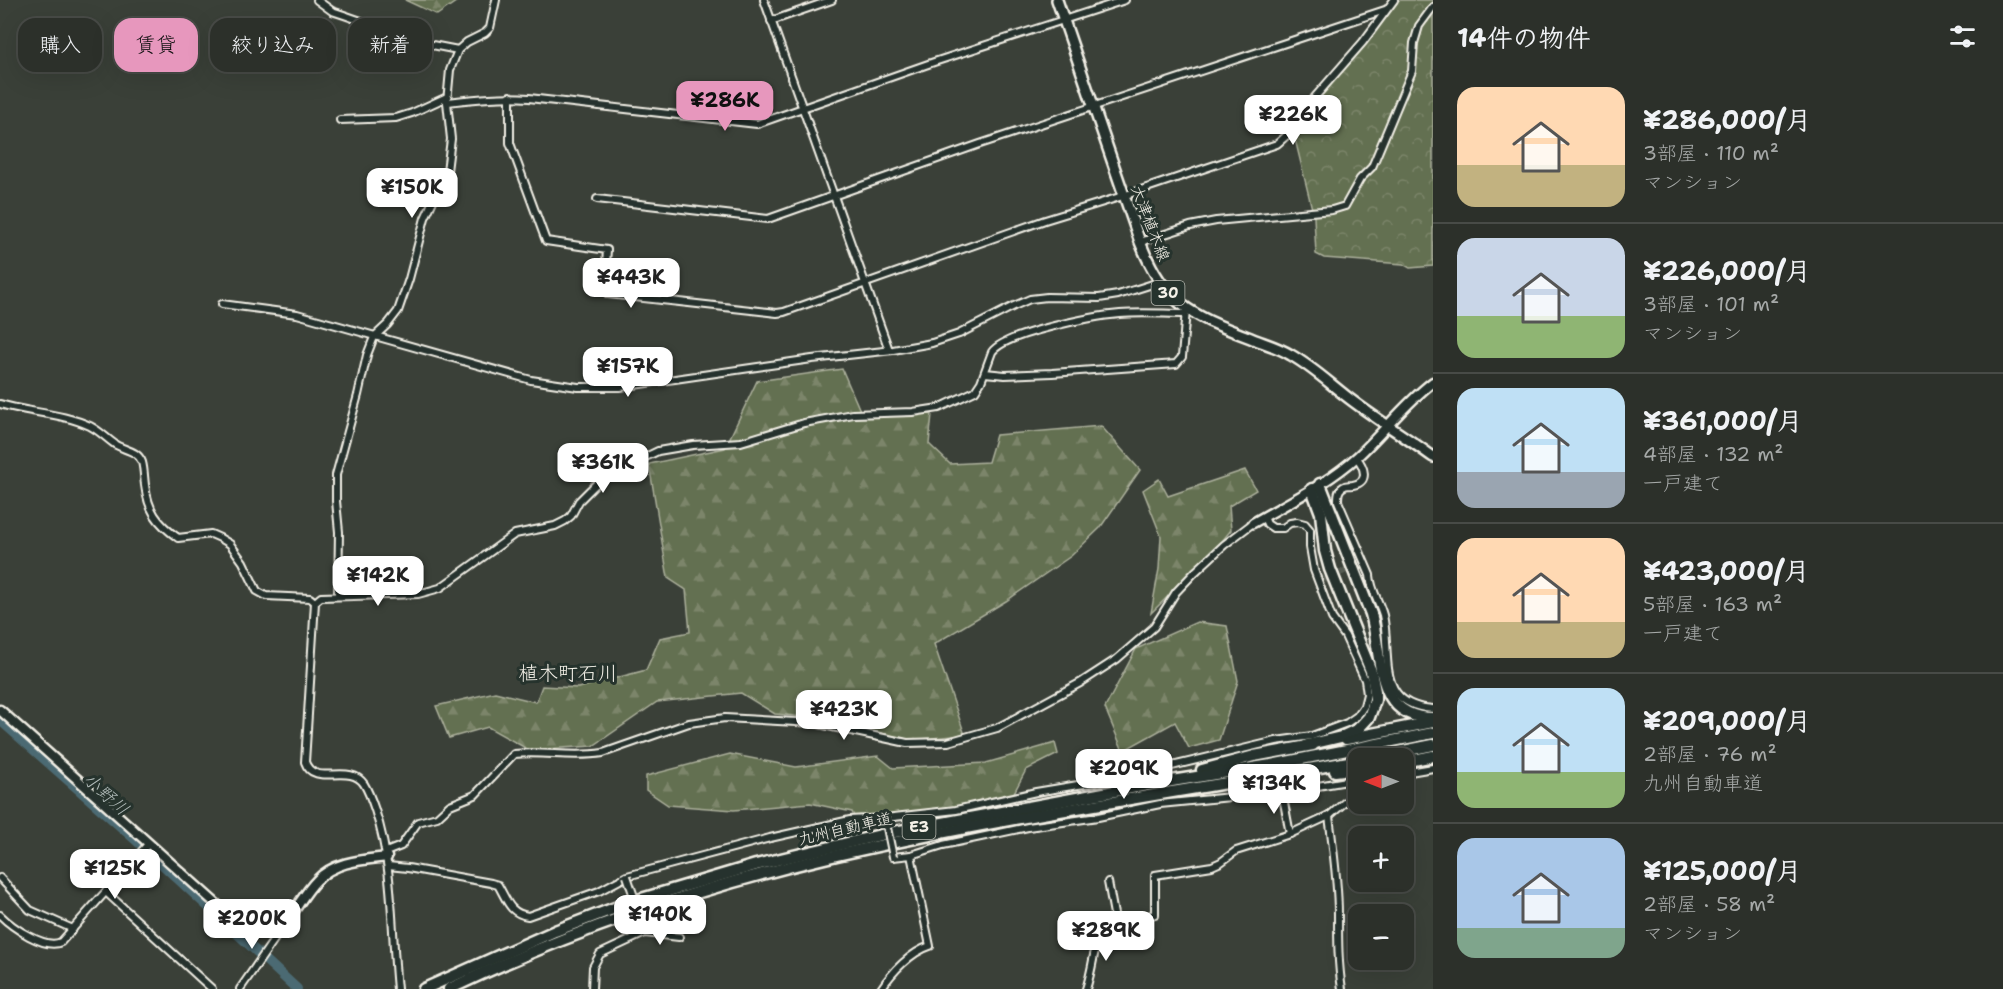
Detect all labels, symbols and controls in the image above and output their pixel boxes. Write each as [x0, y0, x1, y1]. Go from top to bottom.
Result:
chip: 購入 [18, 18, 102, 72]
chip: 賃貸 [114, 18, 198, 72]
chip: 絞り込み [210, 18, 336, 72]
chip: 新着 [348, 18, 432, 72]
text: 14件の物件 [1457, 20, 1591, 55]
icon: filters [1946, 20, 1979, 53]
pin: ¥286K [683, 81, 767, 132]
text: ¥286K [690, 87, 760, 113]
pin: ¥226K [1251, 95, 1335, 146]
text: ¥226K [1258, 101, 1328, 127]
text: ¥286,000/月 [1643, 102, 1812, 137]
icon: home [1505, 111, 1577, 183]
text: 3部屋 · 110 m² [1643, 140, 1779, 166]
pin: ¥150K [370, 168, 454, 219]
text: マンション [1643, 169, 1742, 195]
text: ¥150K [381, 174, 443, 200]
street label: 大津植木線 [1126, 182, 1175, 264]
text: ¥226,000/月 [1643, 253, 1811, 288]
pin: ¥443K [589, 258, 673, 309]
icon: home [1505, 262, 1577, 334]
text: ¥443K [597, 264, 665, 290]
road number: 30 [1152, 281, 1184, 305]
text: 3部屋 · 101 m² [1643, 291, 1779, 317]
text: マンション [1643, 320, 1742, 346]
pin: ¥157K [586, 347, 670, 398]
text: ¥157K [597, 353, 659, 379]
text: ¥361,000/月 [1643, 403, 1803, 438]
icon: home [1505, 412, 1577, 484]
text: 4部屋 · 132 m² [1643, 441, 1784, 467]
pin: ¥361K [561, 443, 645, 494]
text: ¥361K [571, 449, 635, 475]
text: 一戸建て [1643, 470, 1723, 496]
text: ¥423,000/月 [1643, 553, 1810, 588]
pin: ¥142K [336, 556, 420, 607]
text: ¥142K [347, 562, 409, 588]
icon: home [1505, 562, 1577, 634]
text: 5部屋 · 163 m² [1643, 591, 1782, 617]
text: 一戸建て [1643, 620, 1723, 646]
district label: 植木町石川 [518, 660, 618, 686]
pin: ¥423K [802, 690, 886, 741]
text: ¥423K [810, 696, 878, 722]
text: ¥209,000/月 [1643, 703, 1811, 738]
icon: home [1505, 712, 1577, 784]
text: 2部屋 · 76 m² [1643, 741, 1777, 767]
north arrow [1348, 748, 1414, 814]
map controls [1348, 748, 1414, 970]
pin: ¥209K [1082, 749, 1166, 800]
text: ¥209K [1089, 755, 1159, 781]
pin: ¥134K [1232, 764, 1316, 815]
water label: 小野川 [78, 767, 134, 821]
text: ¥134K [1242, 770, 1306, 796]
text: 九州自動車道 [1643, 770, 1763, 796]
street label: 九州自動車道 [796, 807, 894, 850]
road number: E3 [902, 815, 936, 839]
button: + [1348, 826, 1414, 892]
pin: ¥125K [73, 849, 157, 900]
text: ¥125,000/月 [1643, 853, 1802, 888]
text: ¥125K [84, 855, 146, 881]
icon: home [1505, 862, 1577, 934]
text: 2部屋 · 58 m² [1643, 891, 1775, 917]
pin: ¥140K [618, 895, 702, 946]
pin: ¥200K [210, 899, 294, 950]
text: ¥140K [628, 901, 692, 927]
button: − [1348, 904, 1414, 970]
text: ¥200K [217, 905, 287, 931]
pin: ¥289K [1064, 911, 1148, 962]
text: ¥289K [1071, 917, 1141, 943]
text: マンション [1643, 920, 1742, 946]

